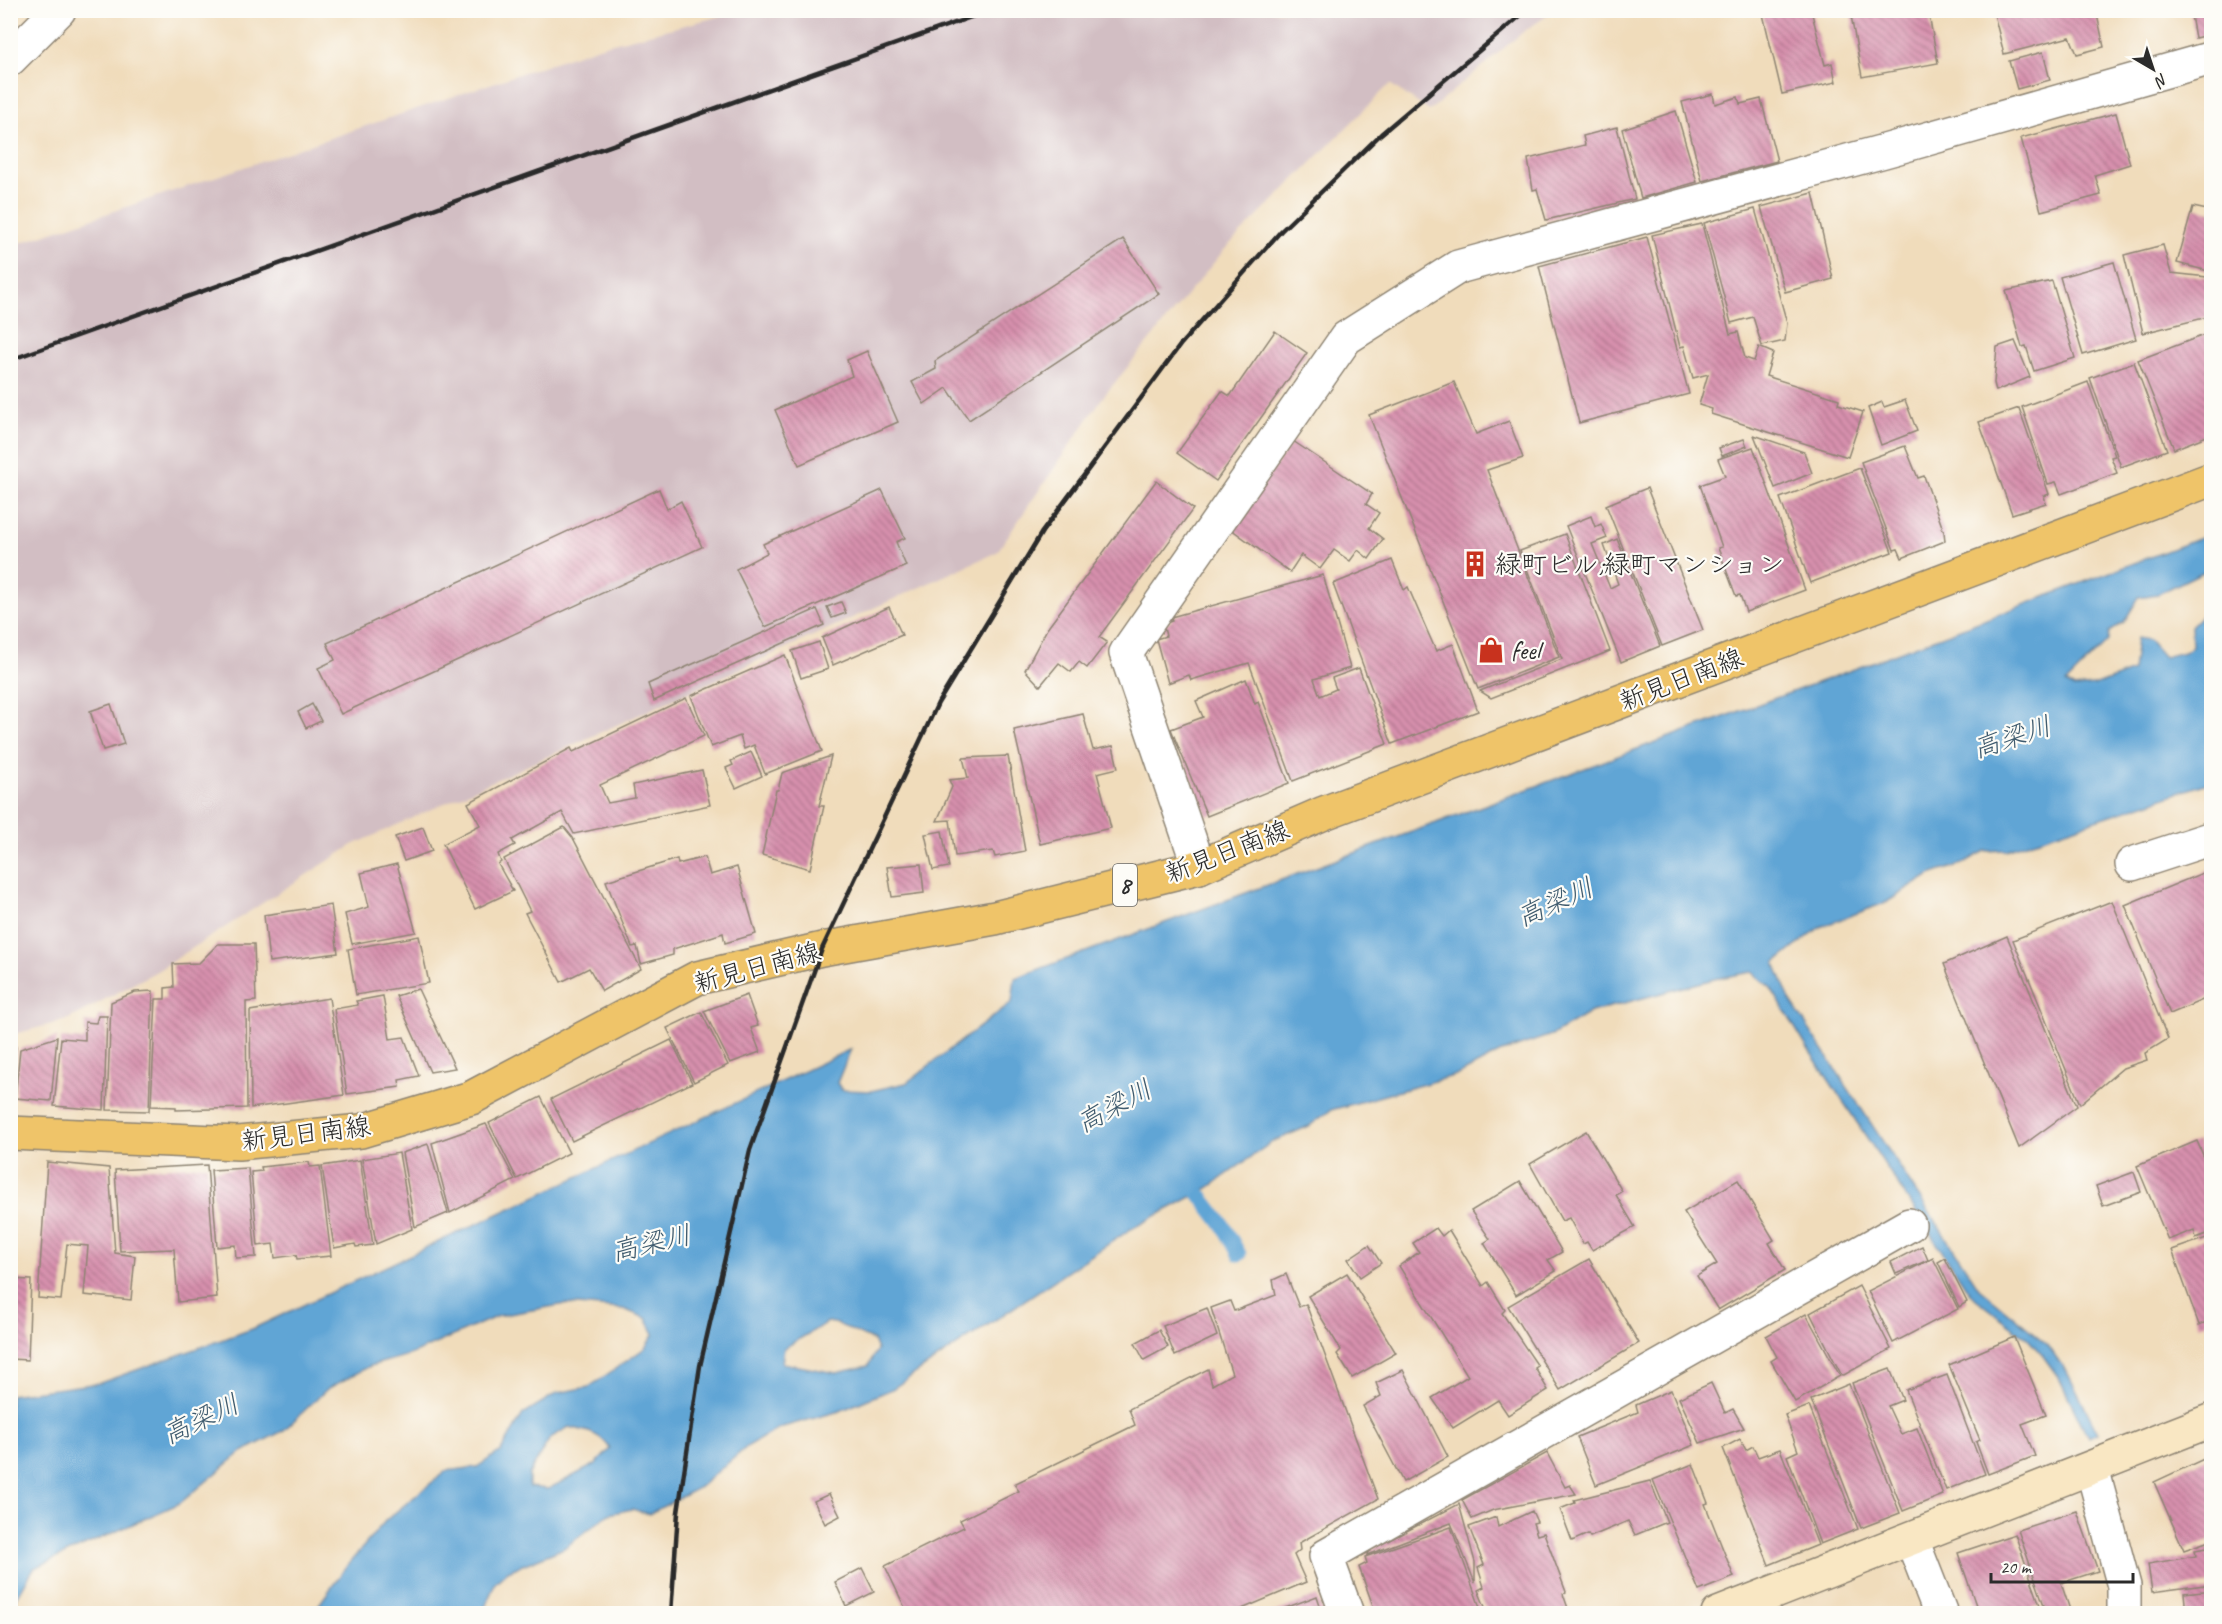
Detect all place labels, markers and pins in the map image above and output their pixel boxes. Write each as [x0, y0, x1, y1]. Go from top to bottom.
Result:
place label: 緑町ビル;緑町マンション [1495, 548, 1785, 581]
building icon: 緑町ビル;緑町マンション [1460, 549, 1490, 579]
place label: feel [1511, 634, 1544, 667]
shop icon: feel [1476, 635, 1506, 665]

